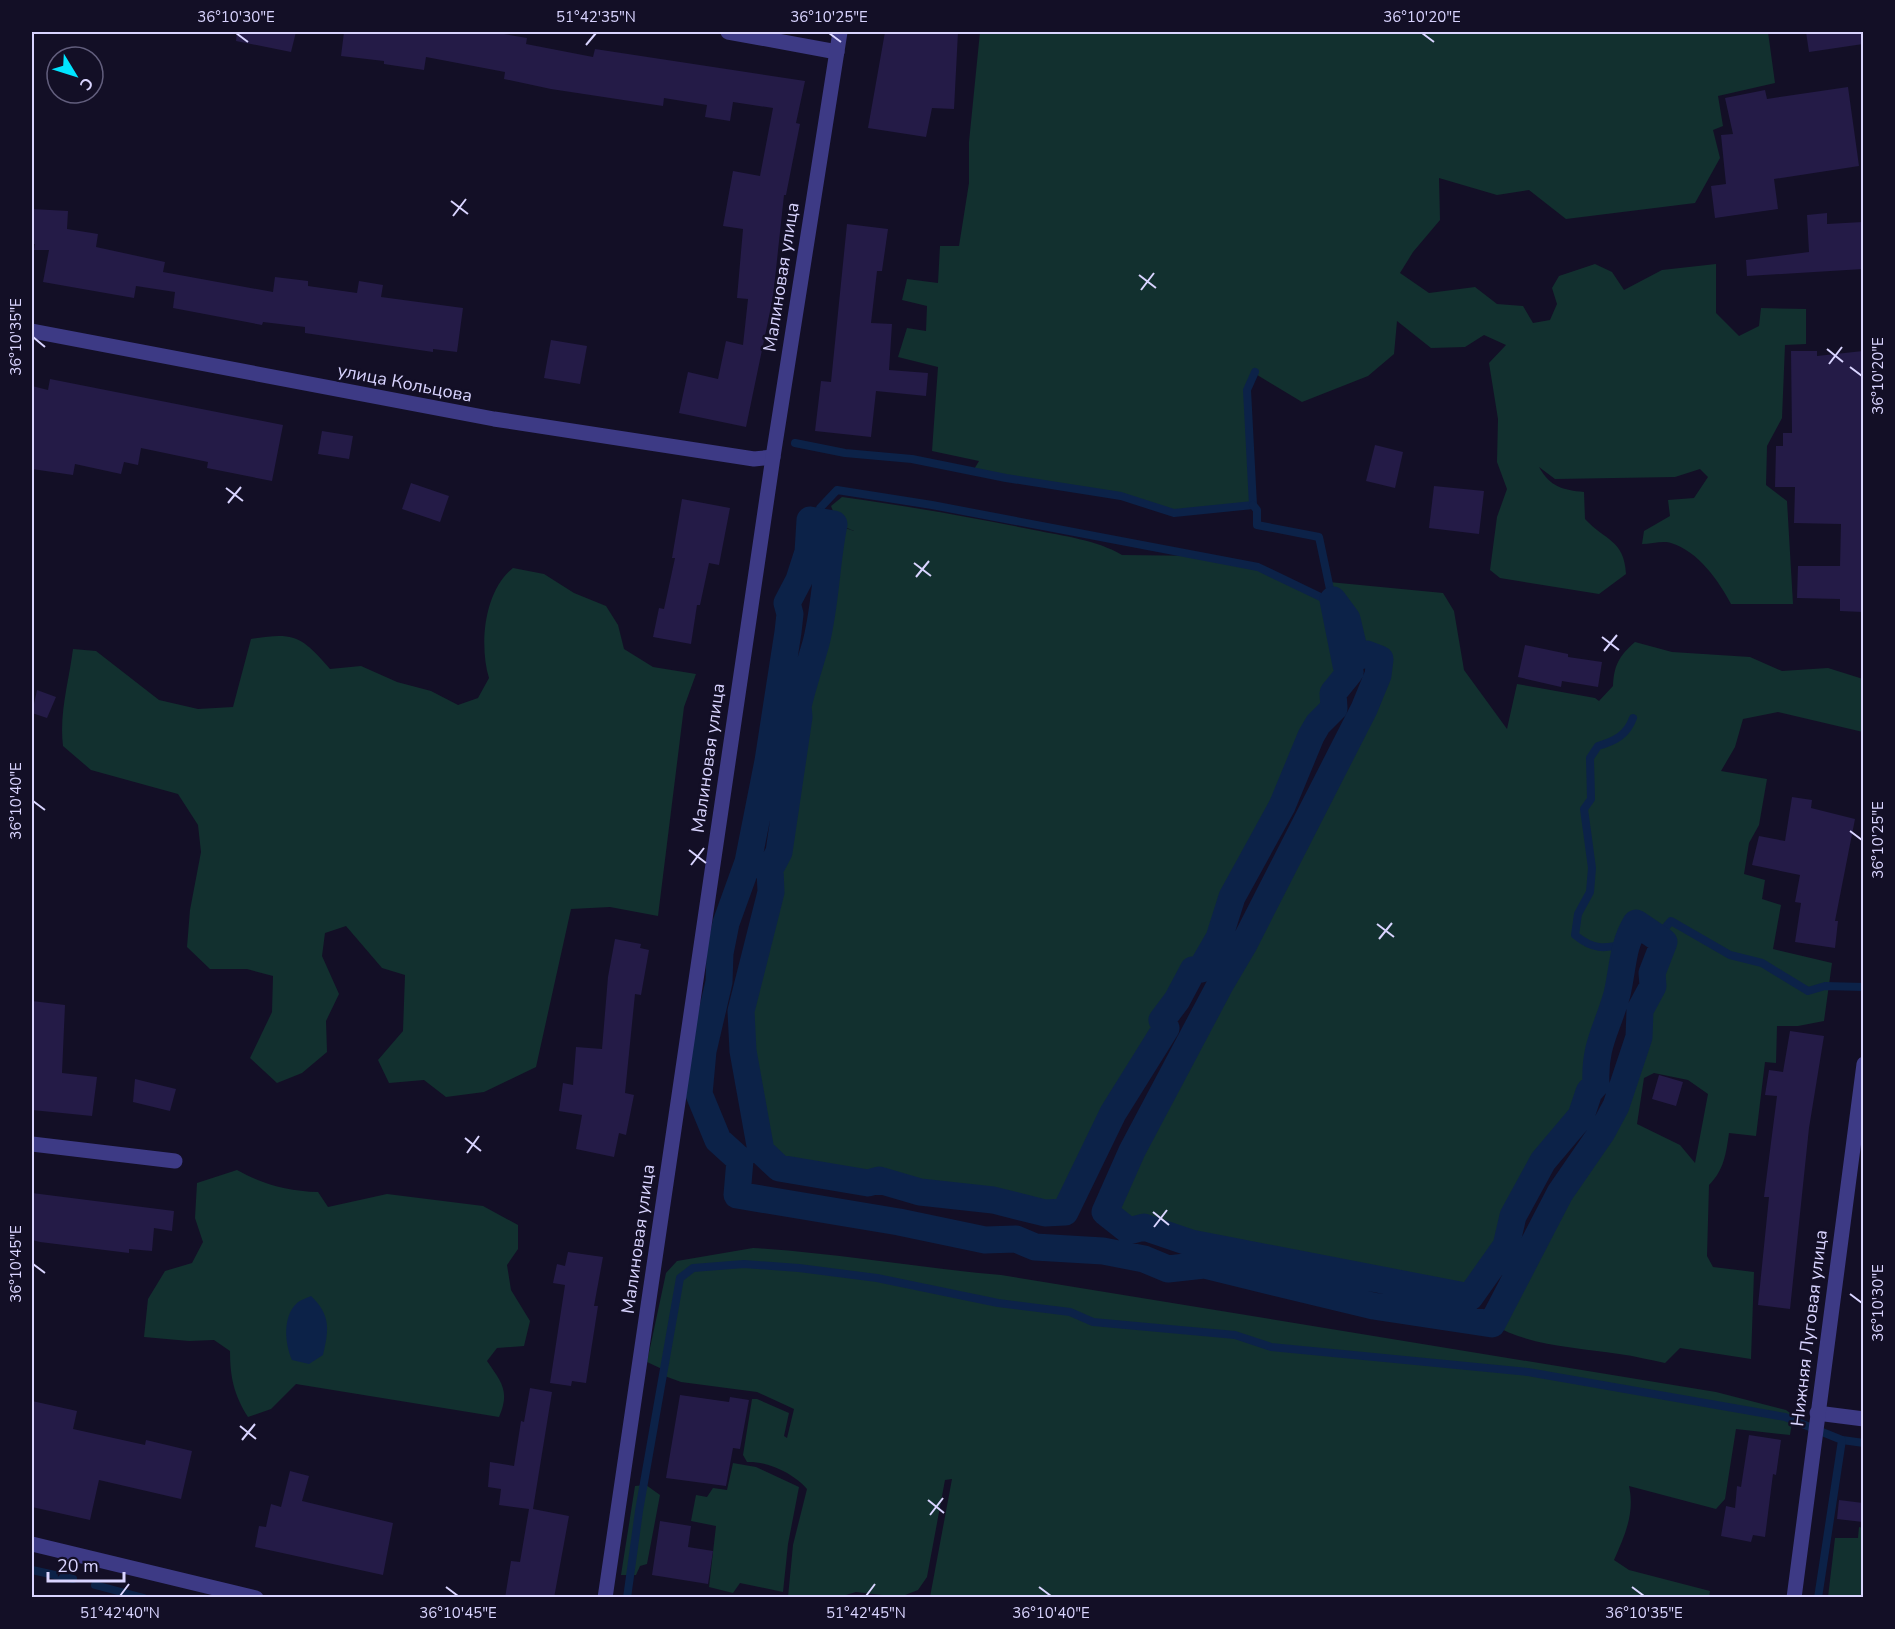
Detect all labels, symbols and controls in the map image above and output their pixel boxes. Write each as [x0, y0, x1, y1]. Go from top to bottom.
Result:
text: 36°10'30"E [197, 7, 275, 27]
text: 51°42'35"N [556, 7, 636, 27]
text: 36°10'25"E [790, 7, 868, 27]
text: 36°10'20"E [1383, 7, 1461, 27]
north arrow [45, 45, 105, 105]
text: С [74, 73, 98, 95]
street label: Малиновая улица [757, 201, 805, 353]
text: 36°10'35"E [6, 298, 26, 376]
text: 36°10'20"E [1868, 337, 1888, 415]
street label: улица Кольцова [336, 358, 474, 408]
street label: Малиновая улица [686, 682, 730, 834]
text: 36°10'40"E [6, 762, 26, 840]
text: 36°10'25"E [1868, 801, 1888, 879]
street label: Малиновая улица [616, 1163, 660, 1315]
text: 36°10'45"E [6, 1225, 26, 1303]
street label: Нижняя Луговая улица [1785, 1228, 1833, 1428]
text: 36°10'30"E [1868, 1264, 1888, 1342]
scale bar [48, 1545, 124, 1583]
text: 20 m [57, 1554, 99, 1578]
text: 51°42'40"N [80, 1603, 160, 1623]
text: 36°10'45"E [419, 1603, 497, 1623]
text: 51°42'45"N [826, 1603, 906, 1623]
text: 36°10'40"E [1012, 1603, 1090, 1623]
text: 36°10'35"E [1605, 1603, 1683, 1623]

